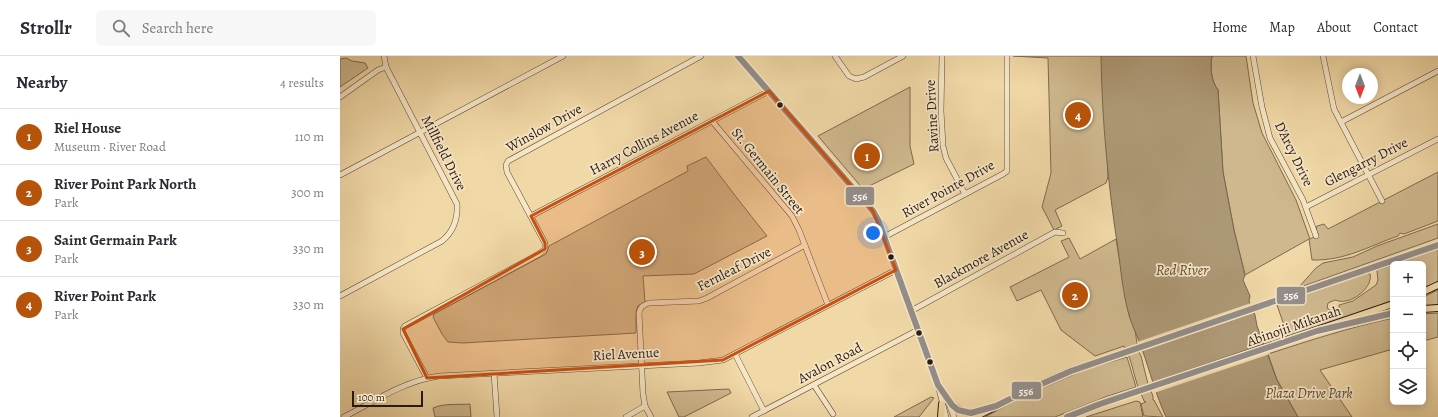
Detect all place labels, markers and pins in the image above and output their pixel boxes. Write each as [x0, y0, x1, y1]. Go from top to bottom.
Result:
unlabelled marker [775, 100, 785, 110]
pin: 4 [1065, 100, 1091, 130]
pin: 1 [854, 141, 880, 171]
pin: 3 [629, 237, 655, 267]
unlabelled marker [886, 252, 896, 262]
pin: 2 [1062, 280, 1088, 310]
unlabelled marker [914, 328, 924, 338]
unlabelled marker [925, 357, 935, 367]

